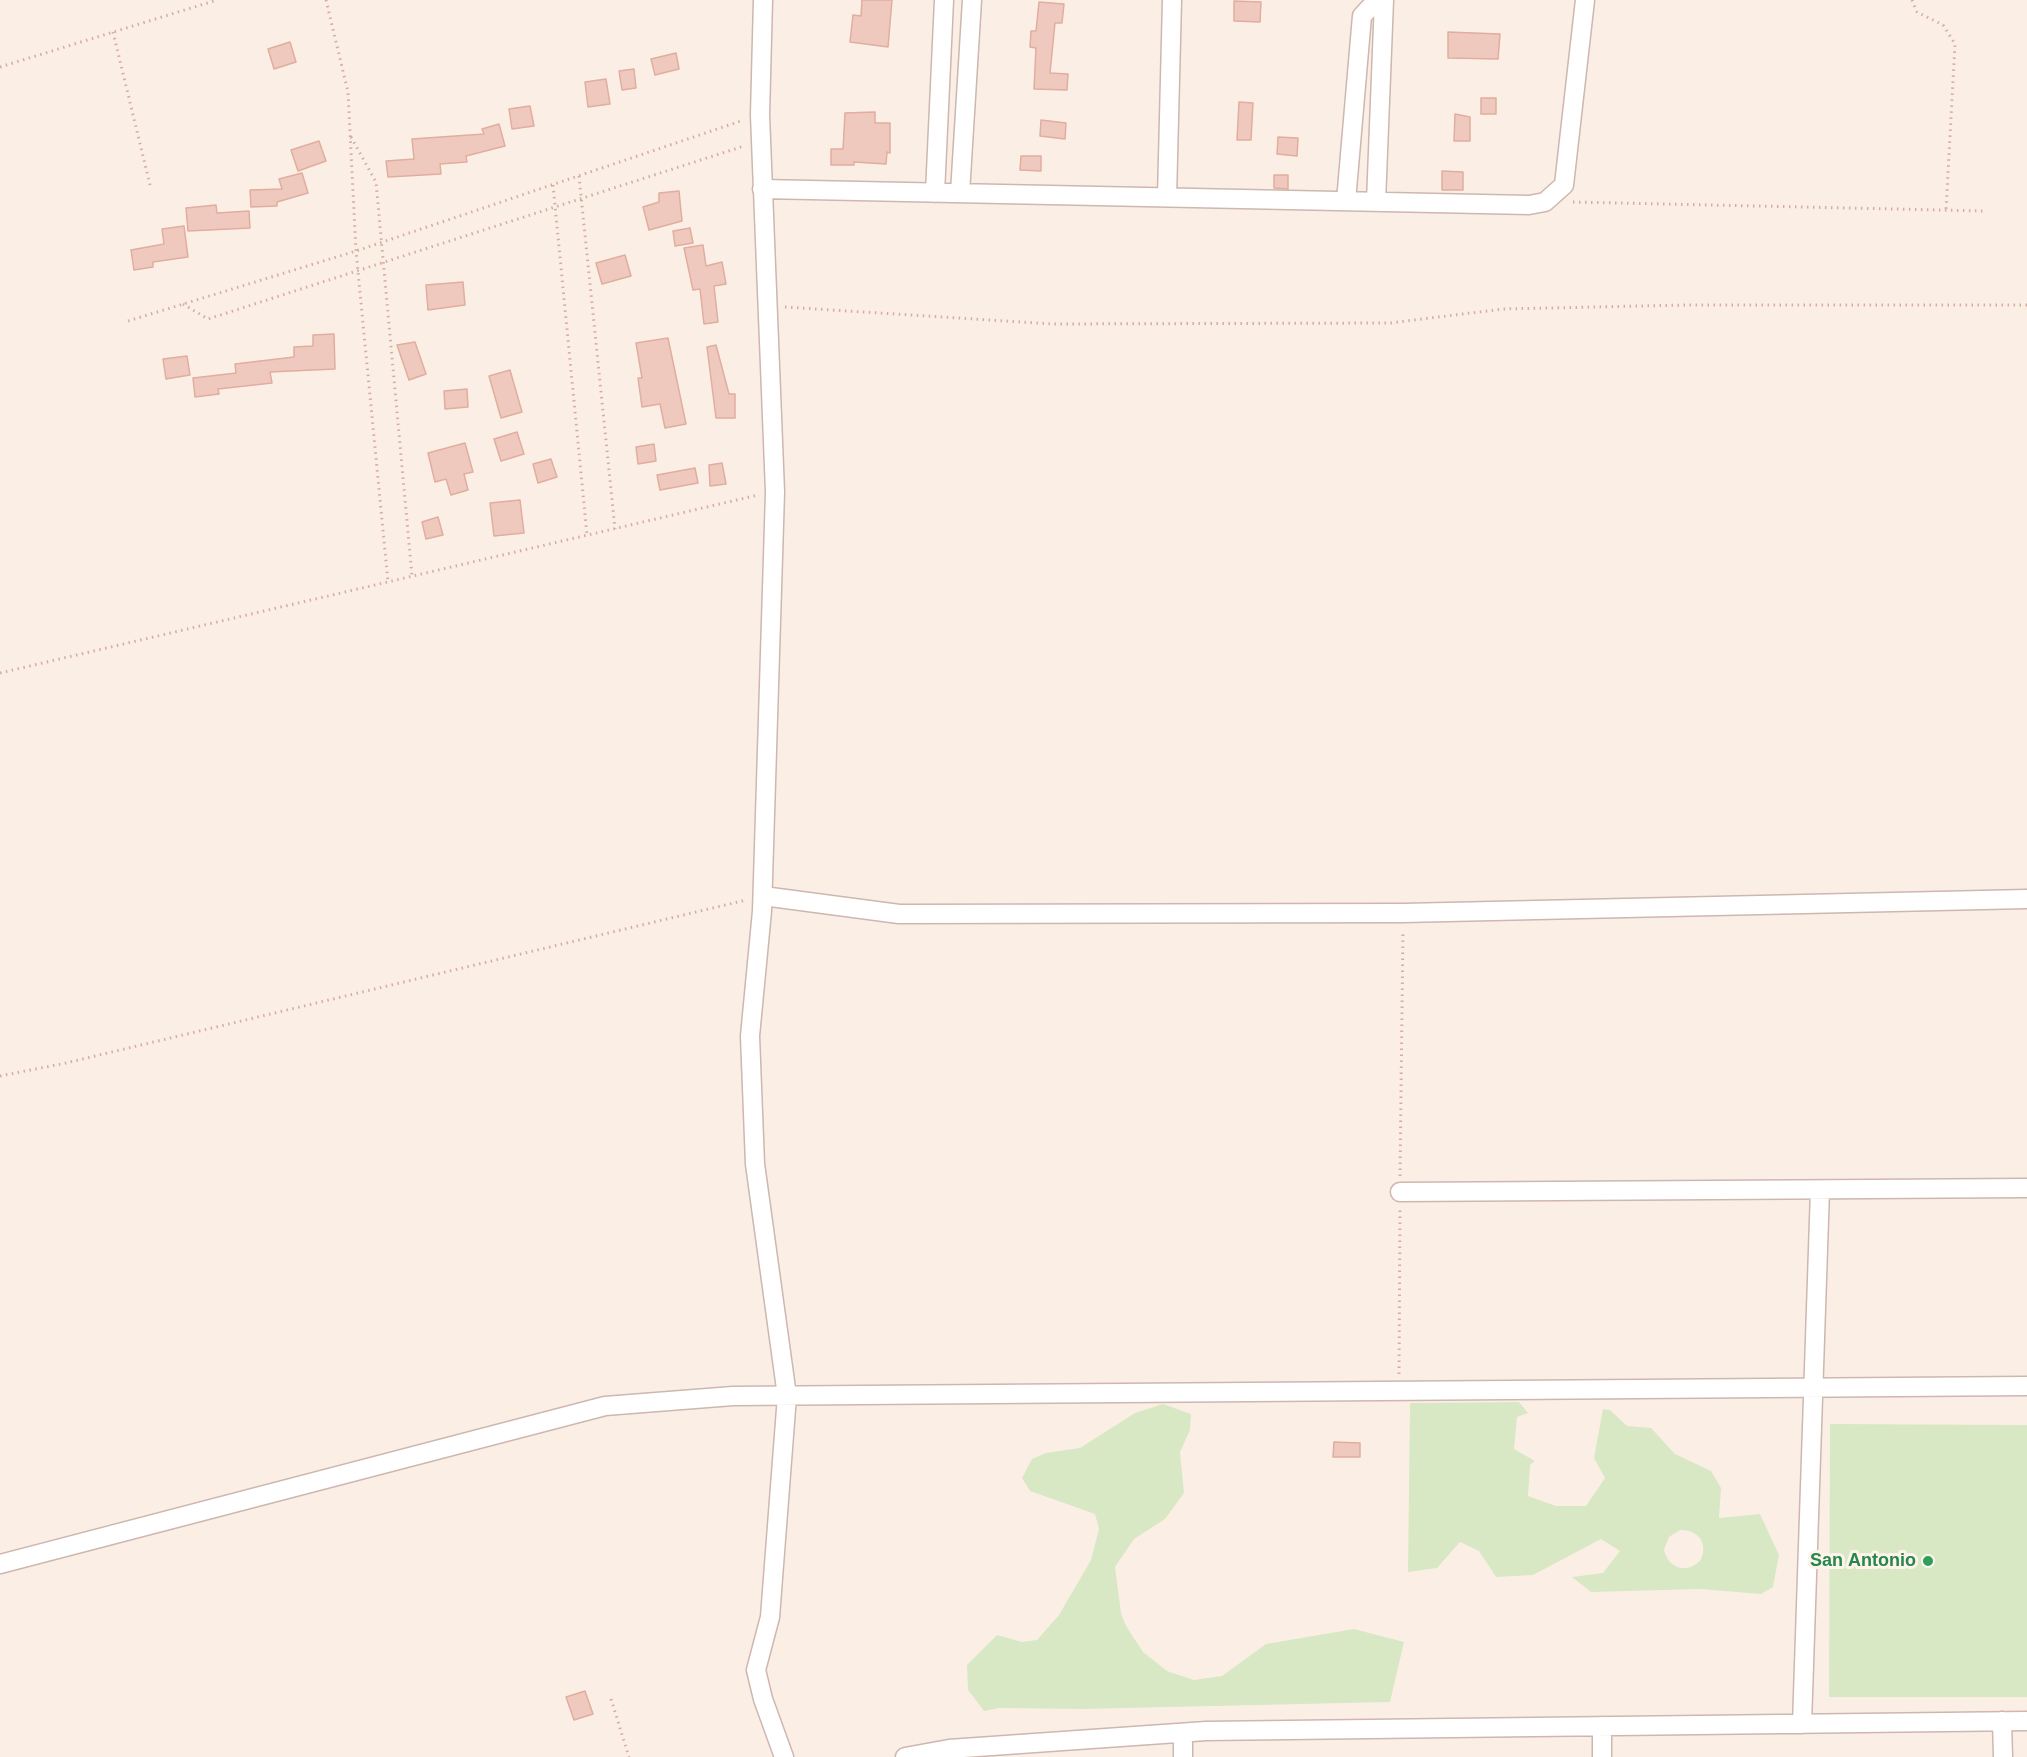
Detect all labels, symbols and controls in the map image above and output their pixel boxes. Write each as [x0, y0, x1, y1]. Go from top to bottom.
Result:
place label: San Antonio [1810, 1550, 1916, 1572]
marker: San Antonio [1921, 1554, 1935, 1568]

